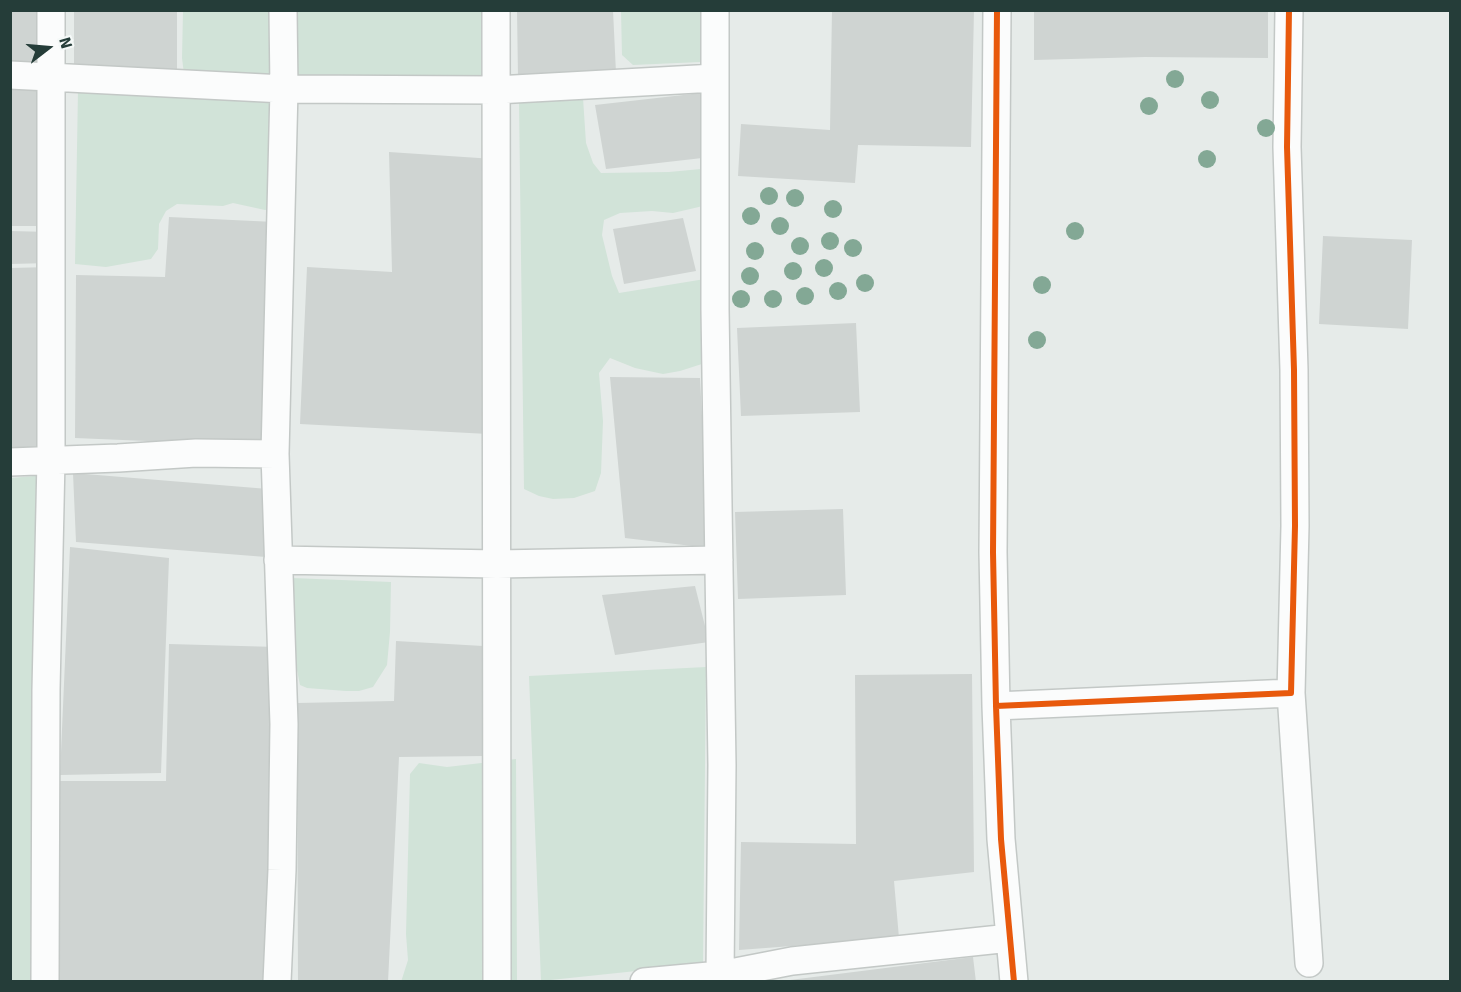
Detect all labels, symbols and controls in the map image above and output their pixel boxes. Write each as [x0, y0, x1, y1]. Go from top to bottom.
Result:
north arrow [18, 18, 78, 78]
text: N [54, 35, 76, 51]

